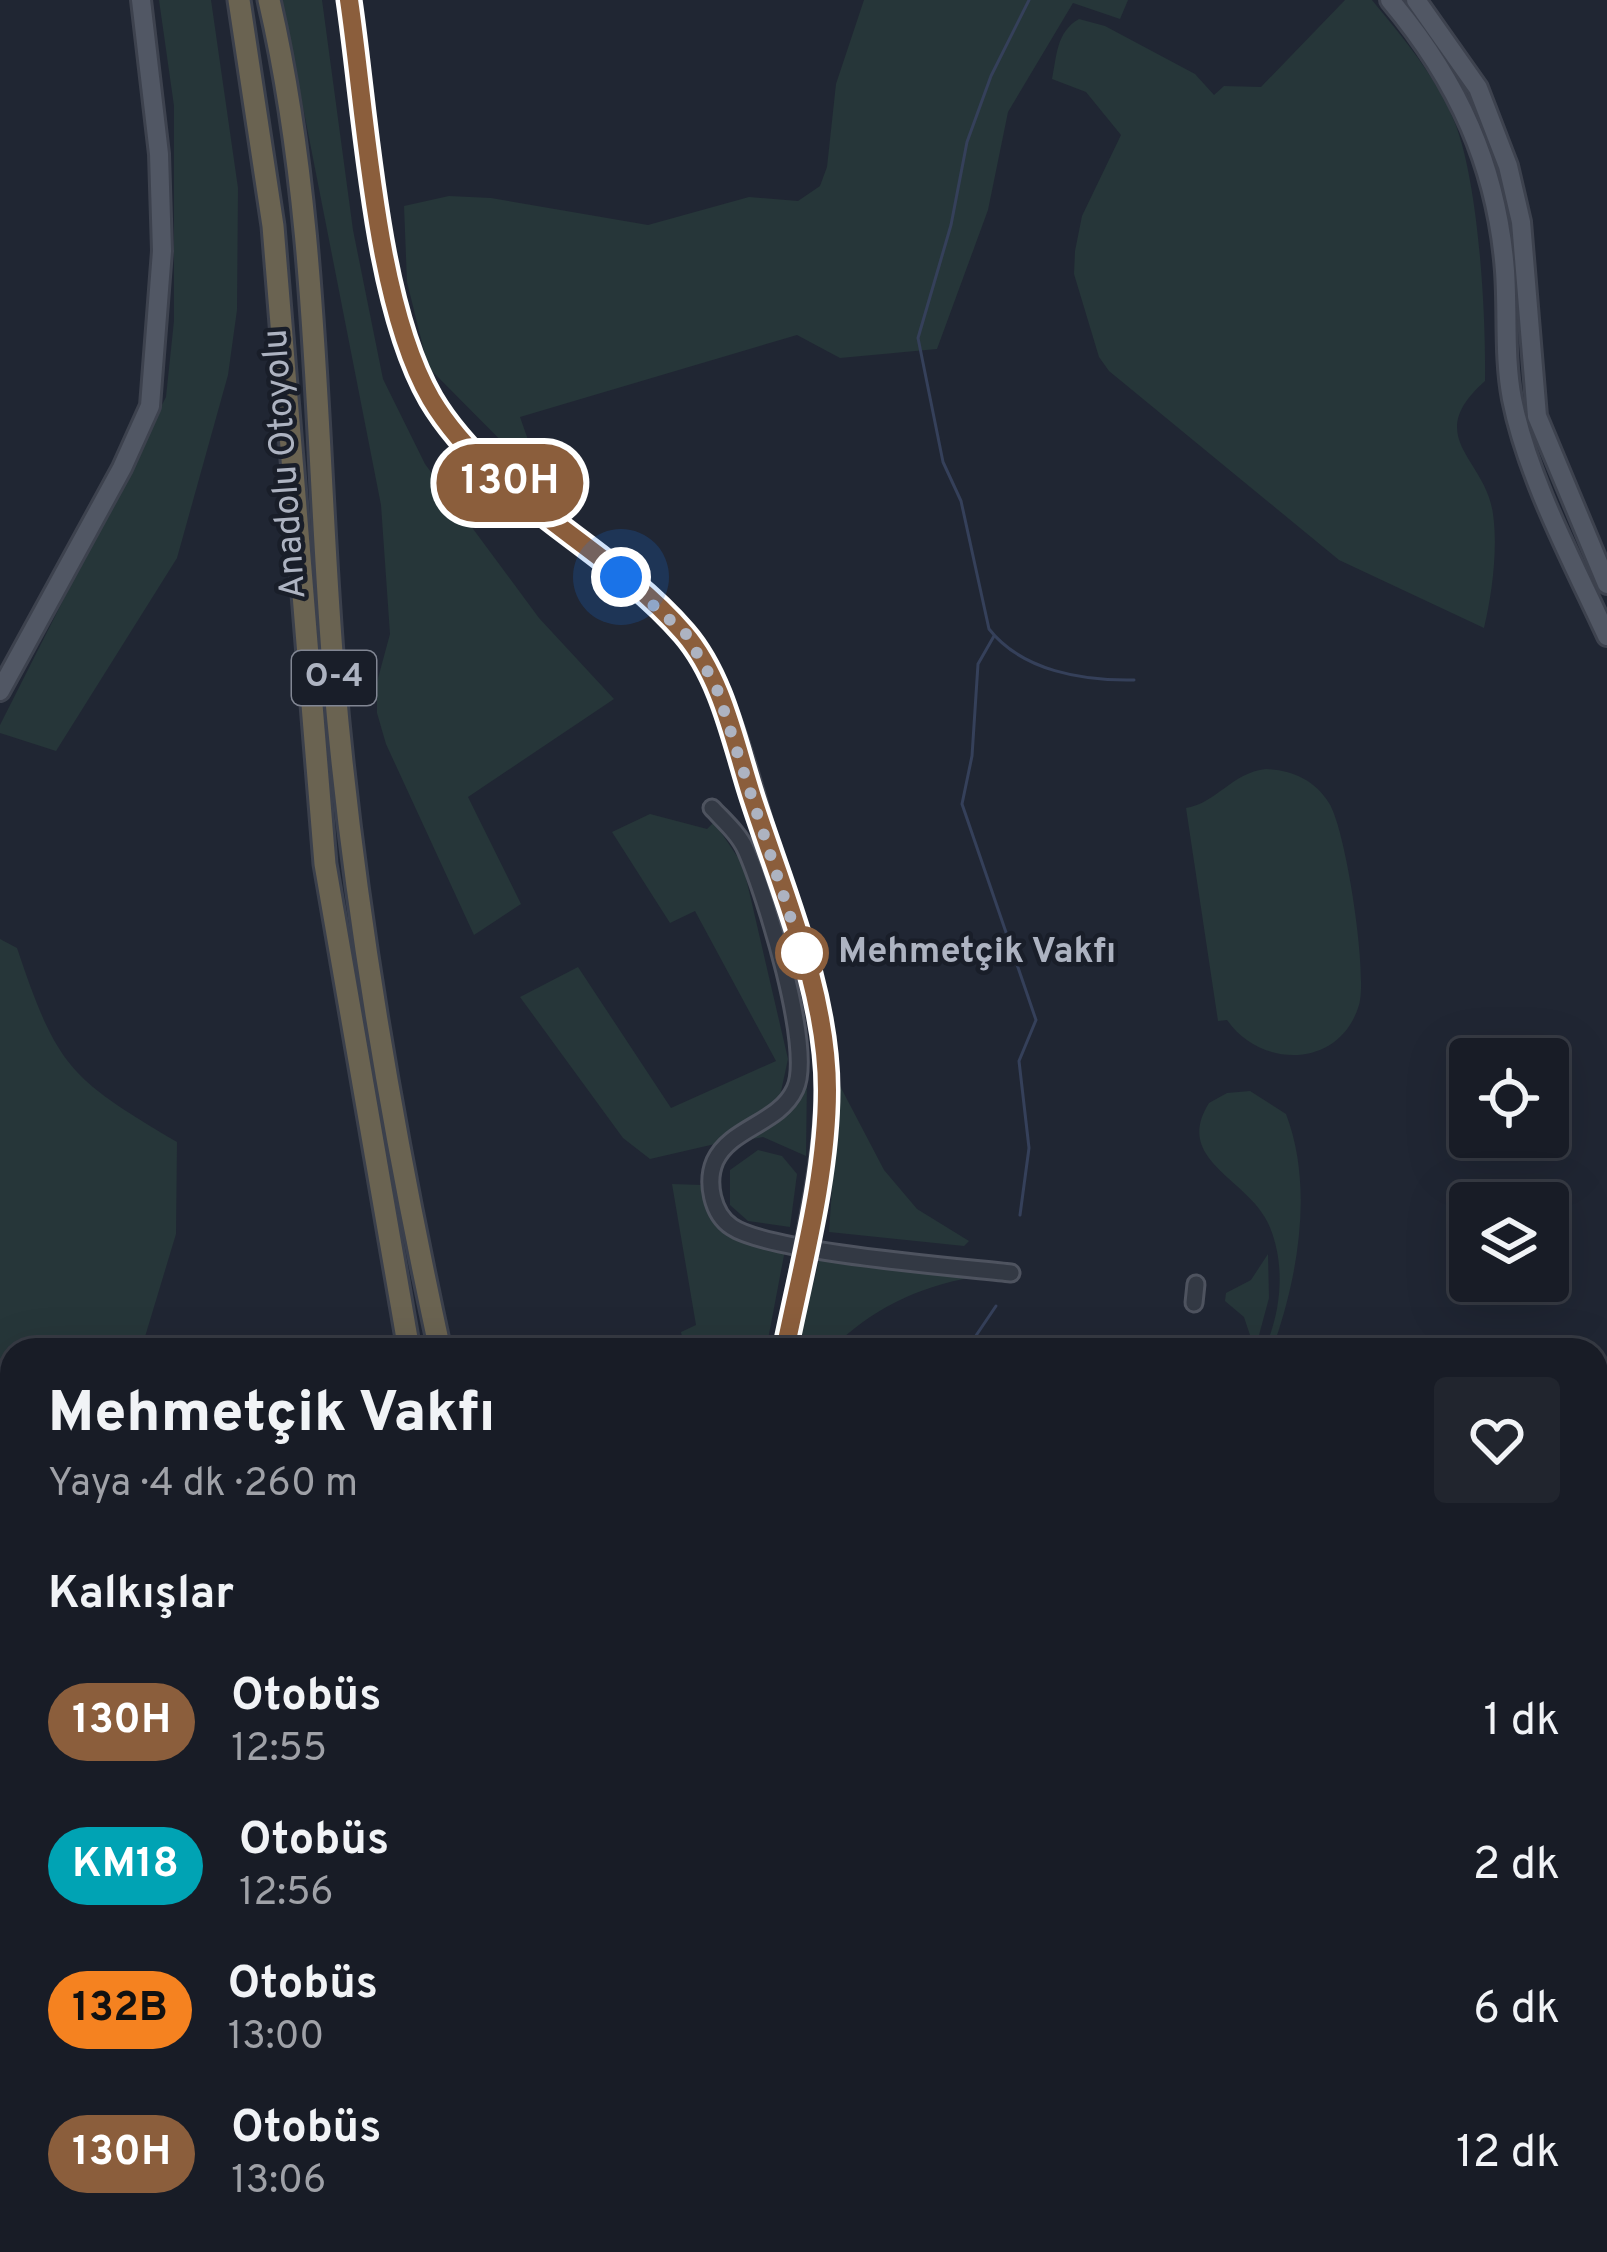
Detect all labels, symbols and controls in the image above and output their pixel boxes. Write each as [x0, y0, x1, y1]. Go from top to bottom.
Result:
street label: Anadolu Otoyolu [254, 327, 318, 601]
line badge: 130H [426, 444, 594, 522]
text: 130H [460, 456, 560, 509]
your location [591, 547, 651, 607]
road number: O-4 [292, 651, 376, 705]
marker: Mehmetçik Vakfı [777, 928, 827, 978]
place label: Mehmetçik Vakfı [838, 930, 1116, 976]
map controls [1449, 1038, 1569, 1302]
button: locate [1449, 1038, 1569, 1158]
button: layers [1449, 1182, 1569, 1302]
button: heart [1434, 1377, 1560, 1503]
text: Mehmetçik Vakfı [48, 1380, 495, 1452]
text: Yaya · 4 dk · 260 m [48, 1461, 358, 1510]
text: Kalkışlar [48, 1567, 234, 1624]
text: Otobüs [231, 1669, 381, 1726]
text: 1 dk [1483, 1694, 1560, 1751]
text: 130H [72, 1695, 171, 1748]
text: 12:55 [231, 1726, 327, 1775]
text: Otobüs [239, 1813, 389, 1870]
text: 2 dk [1473, 1838, 1560, 1895]
text: KM18 [72, 1839, 179, 1892]
text: 12:56 [239, 1870, 334, 1919]
text: Otobüs [228, 1957, 378, 2014]
text: 6 dk [1473, 1982, 1560, 2039]
text: 132B [72, 1983, 168, 2036]
text: 13:00 [228, 2014, 324, 2063]
text: Otobüs [231, 2101, 381, 2158]
text: 12 dk [1456, 2126, 1560, 2183]
text: 130H [72, 2127, 171, 2180]
text: 13:06 [231, 2158, 326, 2207]

